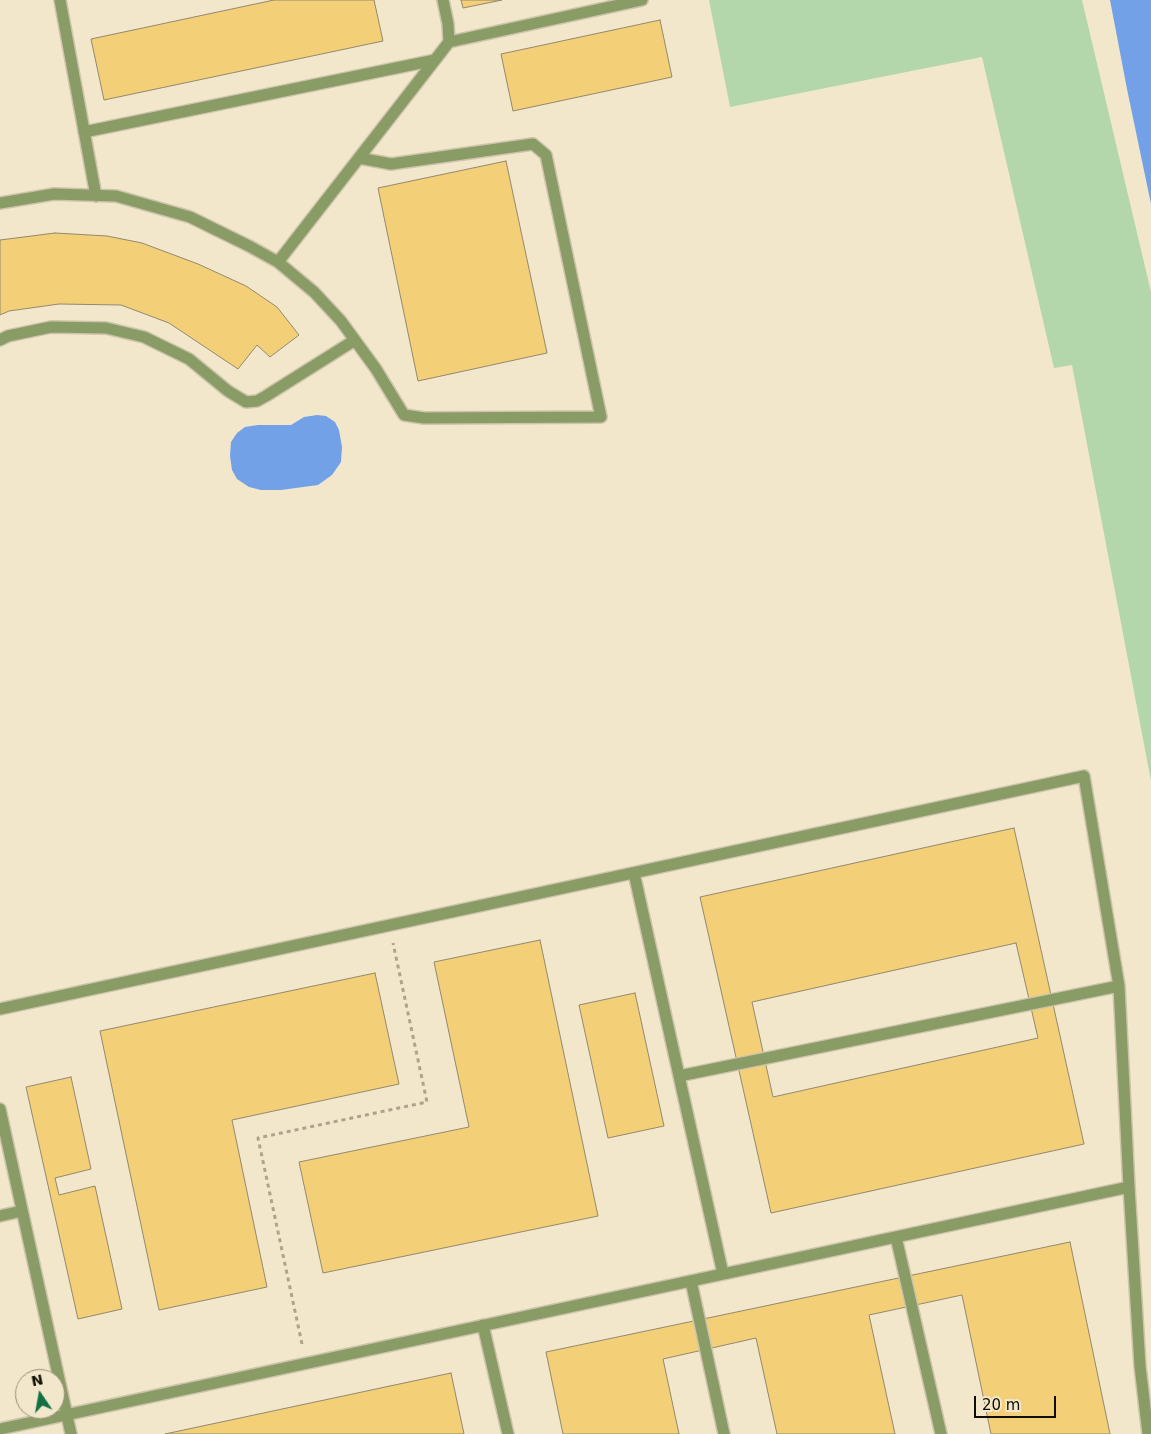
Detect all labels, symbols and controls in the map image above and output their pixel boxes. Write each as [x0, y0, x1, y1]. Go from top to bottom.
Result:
north arrow [15, 1369, 65, 1419]
text: N [30, 1371, 44, 1389]
scale bar [976, 1386, 1058, 1418]
text: 20 m [982, 1396, 1020, 1414]

